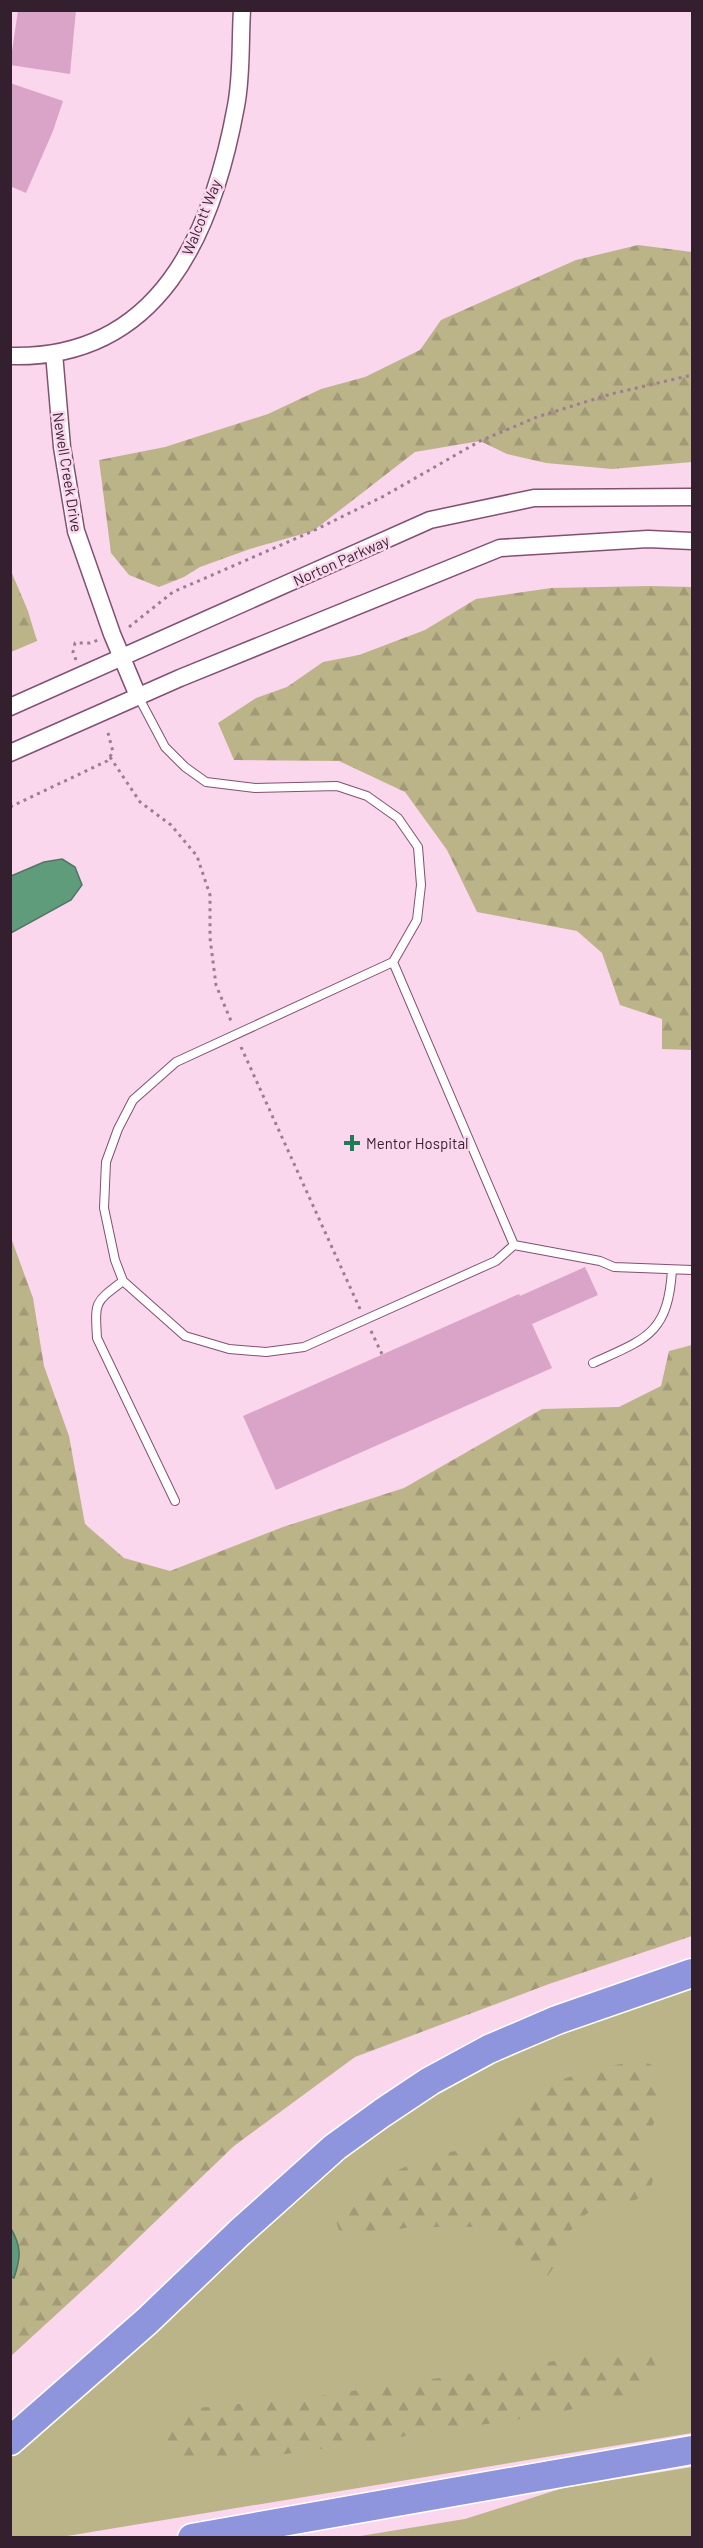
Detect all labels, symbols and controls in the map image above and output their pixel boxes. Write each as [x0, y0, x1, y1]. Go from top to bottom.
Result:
street label: Walcott Way [178, 176, 224, 258]
street label: Newell Creek Drive [50, 411, 86, 533]
street label: Norton Parkway [290, 531, 392, 589]
marker: Mentor Hospital [343, 1134, 361, 1152]
place label: Mentor Hospital [366, 1134, 469, 1152]

